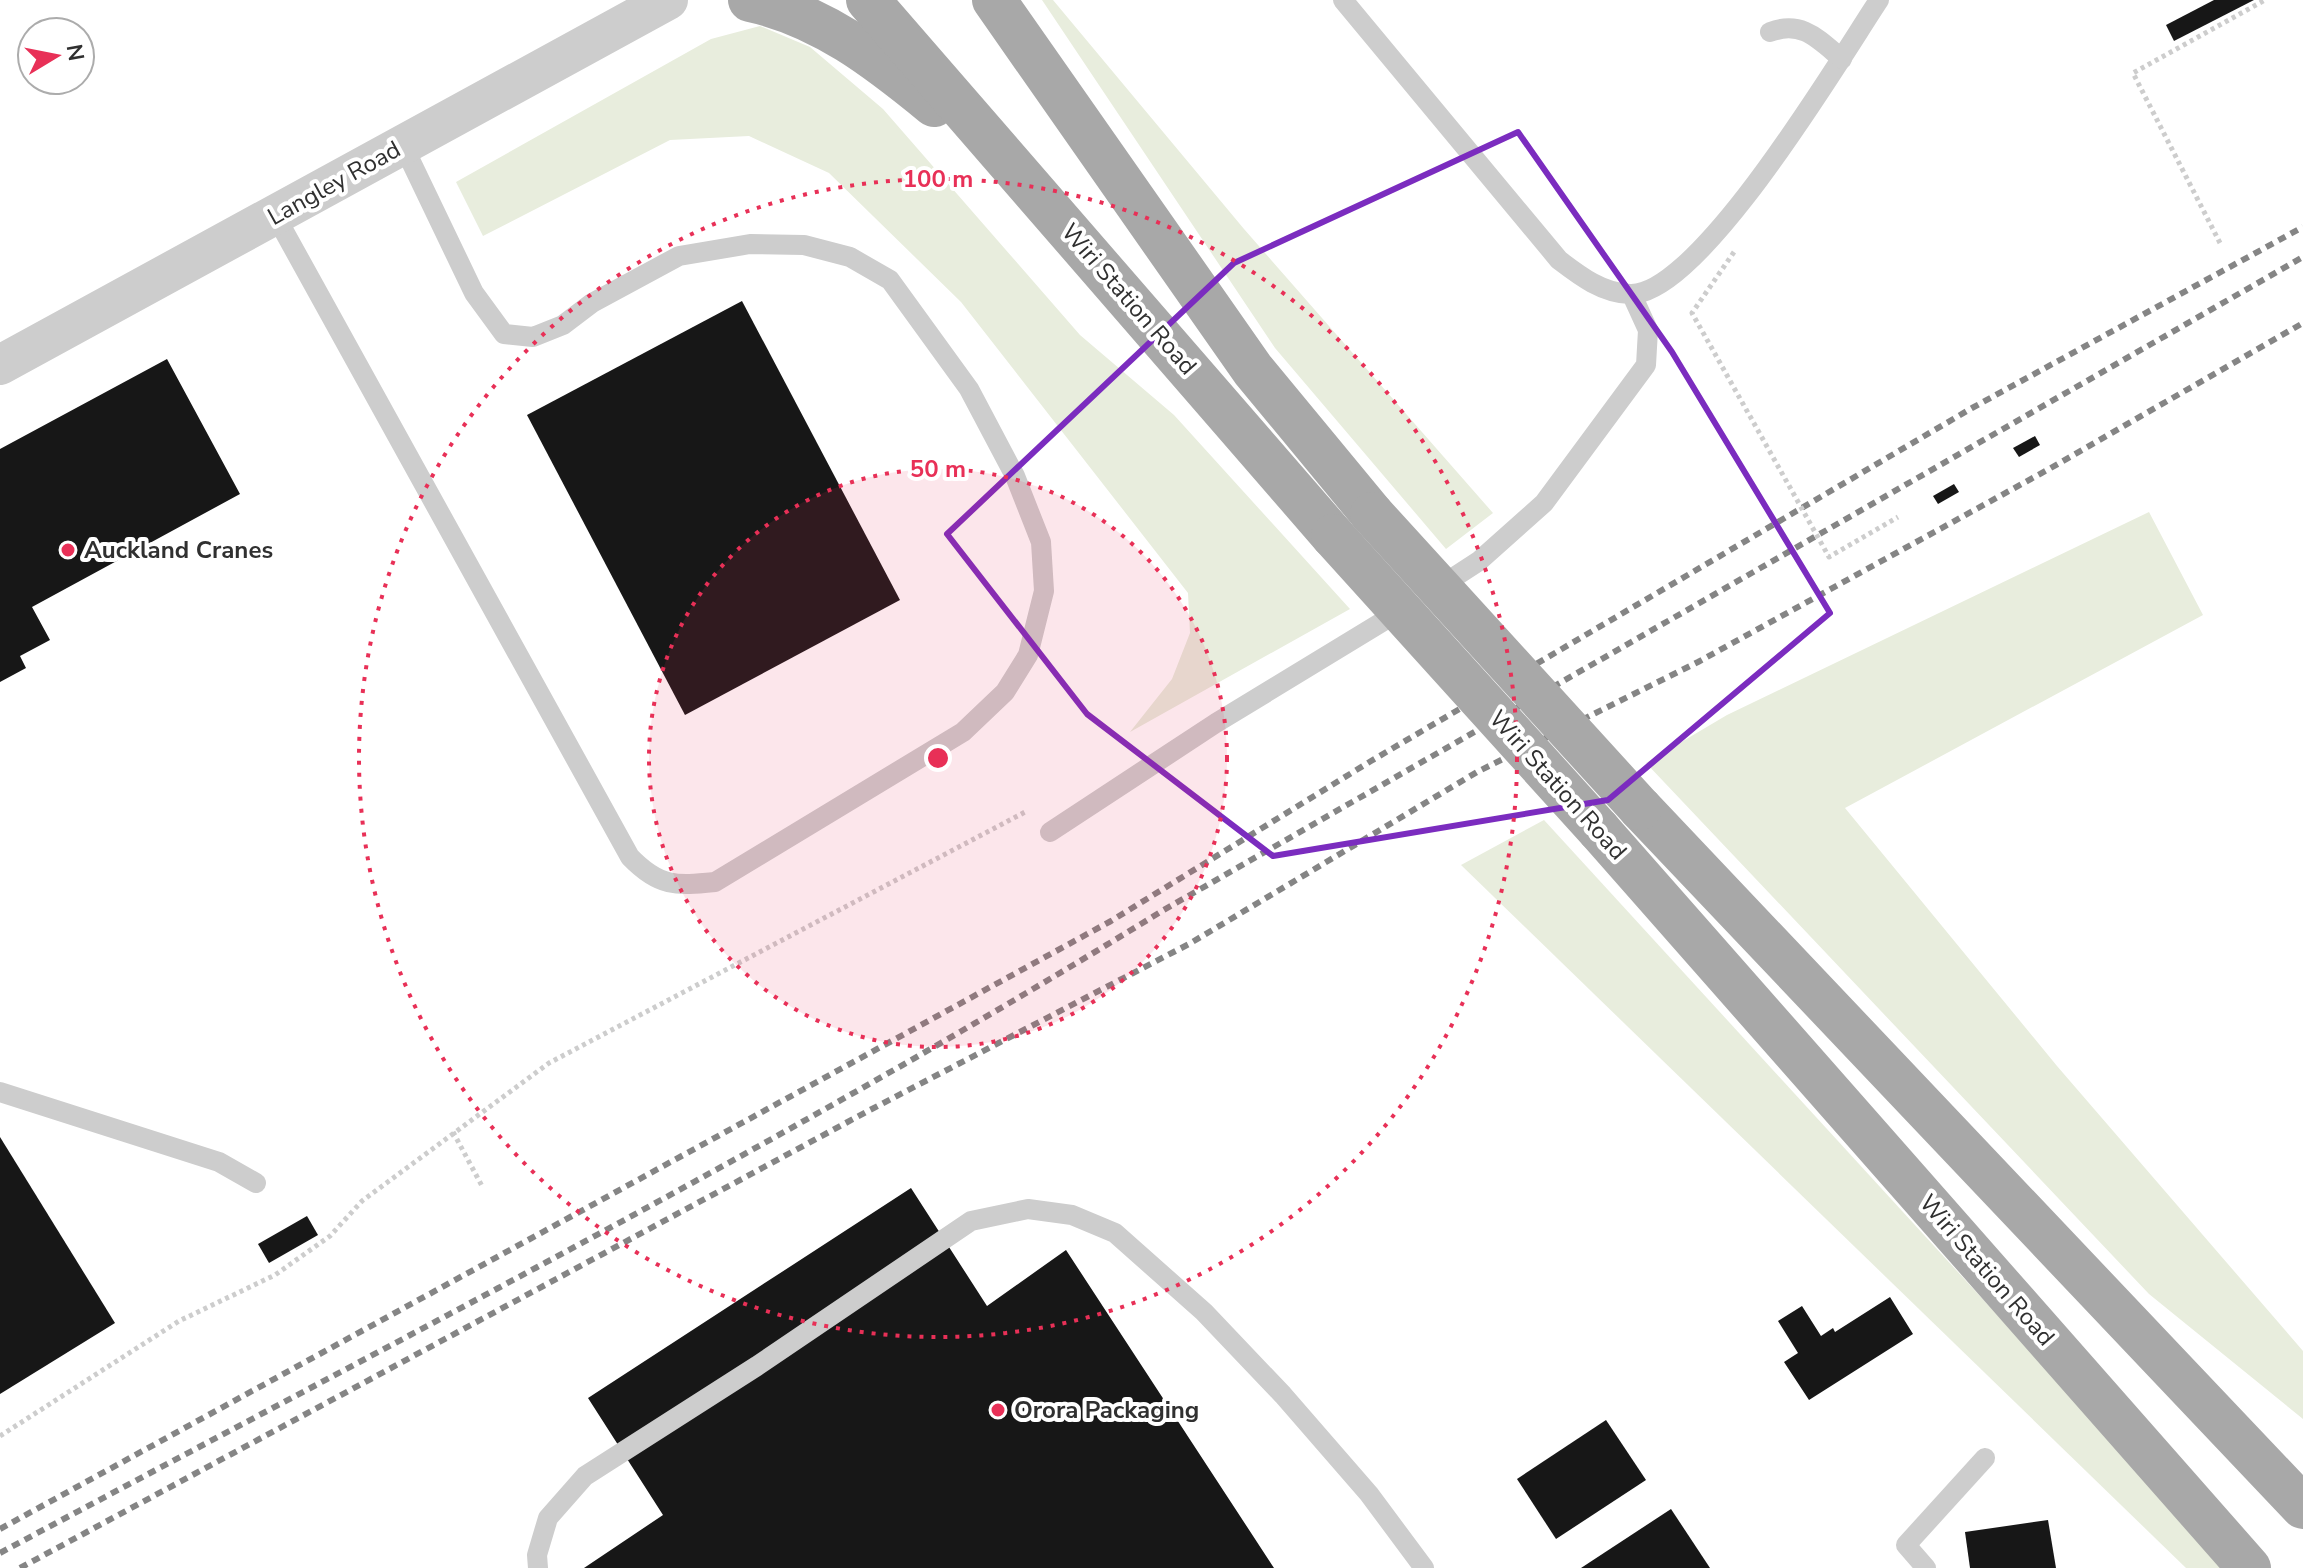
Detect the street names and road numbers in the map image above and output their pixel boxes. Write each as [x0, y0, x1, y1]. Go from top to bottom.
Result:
street label: Langley Road [262, 133, 406, 233]
street label: Wiri Station Road [1054, 216, 1204, 382]
street label: Wiri Station Road [1482, 703, 1634, 867]
street label: Wiri Station Road [1912, 1187, 2062, 1353]

